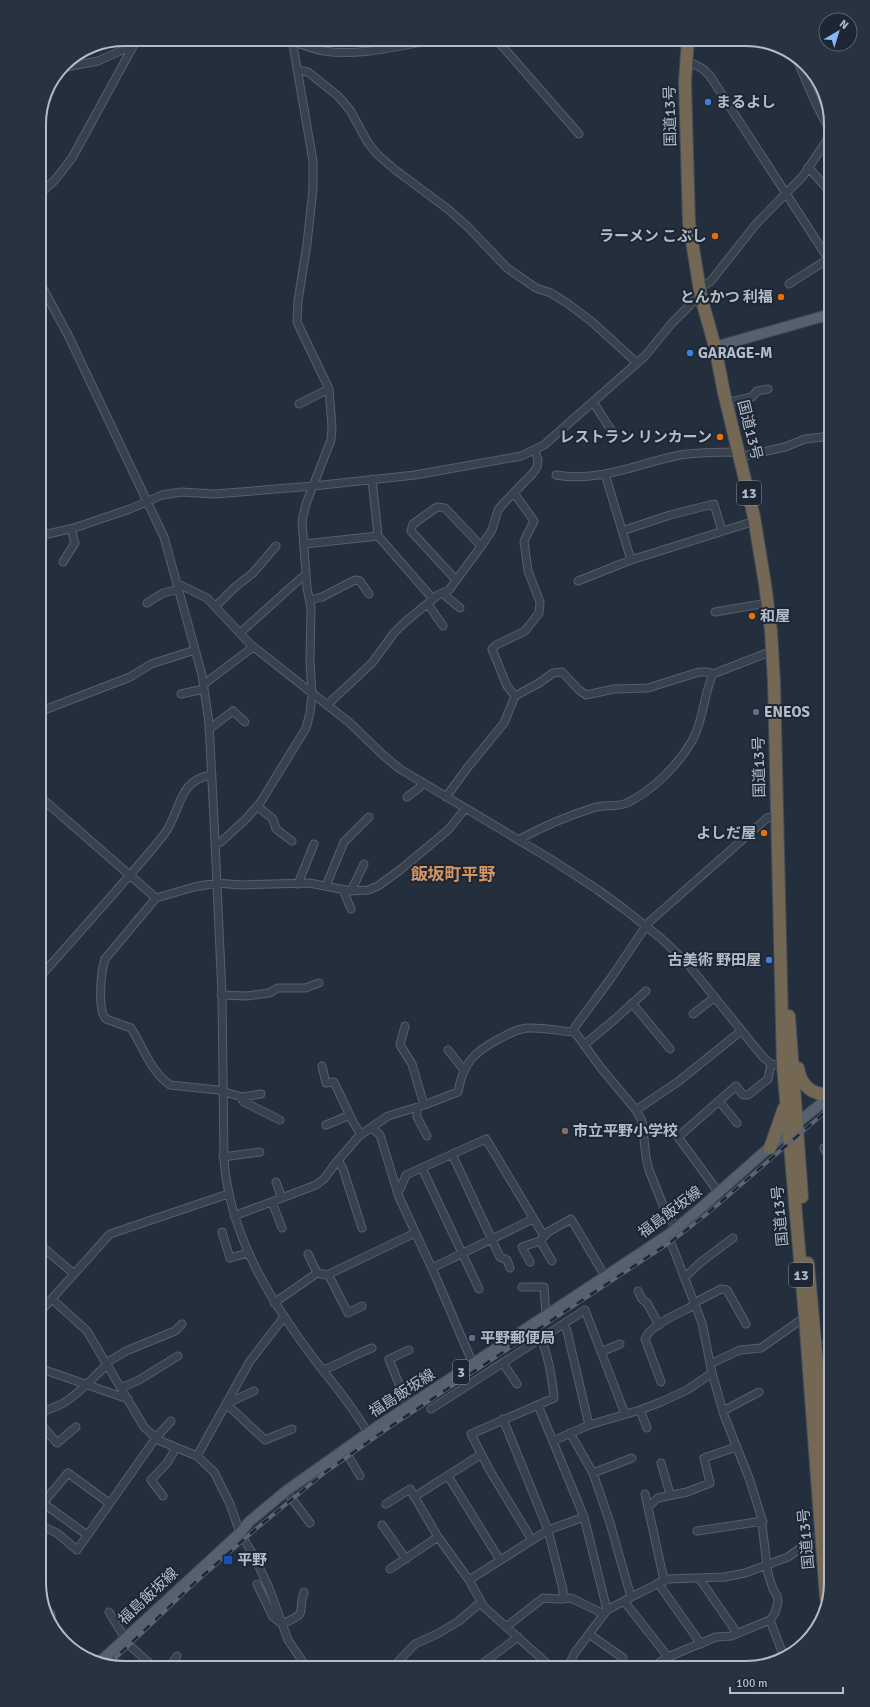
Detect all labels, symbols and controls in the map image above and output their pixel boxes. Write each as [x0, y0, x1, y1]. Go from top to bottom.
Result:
north arrow [818, 12, 858, 52]
text: N [837, 17, 851, 32]
street label: 国道13号 [660, 85, 680, 147]
place label: まるよし [716, 93, 776, 111]
marker: まるよし [703, 97, 713, 107]
place label: ラーメン こぶし [599, 227, 707, 245]
marker: ラーメン こぶし [710, 231, 720, 241]
place label: とんかつ 利福 [680, 288, 773, 306]
marker: とんかつ 利福 [776, 292, 786, 302]
place label: GARAGE-M [698, 344, 773, 362]
marker: GARAGE-M [685, 348, 695, 358]
street label: 国道13号 [734, 398, 766, 462]
place label: レストラン リンカーン [559, 428, 712, 446]
marker: レストラン リンカーン [715, 432, 725, 442]
road number: 13 [737, 481, 761, 505]
place label: 和屋 [760, 607, 790, 625]
marker: 和屋 [747, 611, 757, 621]
place label: ENEOS [764, 703, 810, 721]
marker: ENEOS [751, 707, 761, 717]
street label: 国道13号 [749, 736, 769, 798]
place label: よしだ屋 [696, 824, 756, 842]
marker: よしだ屋 [759, 828, 769, 838]
district label: 飯坂町平野 [411, 864, 496, 885]
place label: 古美術 野田屋 [668, 951, 761, 969]
marker: 古美術 野田屋 [764, 955, 774, 965]
place label: 市立平野小学校 [573, 1122, 678, 1140]
marker: 市立平野小学校 [560, 1126, 570, 1136]
street label: 福島飯坂線 [635, 1182, 705, 1242]
street label: 国道13号 [768, 1185, 792, 1247]
road number: 13 [789, 1263, 813, 1287]
place label: 平野郵便局 [480, 1329, 555, 1347]
marker: 平野郵便局 [467, 1333, 477, 1343]
road number: 3 [453, 1360, 469, 1384]
street label: 福島飯坂線 [366, 1365, 438, 1421]
street label: 国道13号 [794, 1508, 818, 1570]
place label: 平野 [237, 1551, 267, 1569]
marker: 平野 [222, 1554, 234, 1566]
street label: 福島飯坂線 [114, 1564, 182, 1628]
scale bar [730, 1669, 843, 1695]
text: 100 m [736, 1676, 768, 1691]

